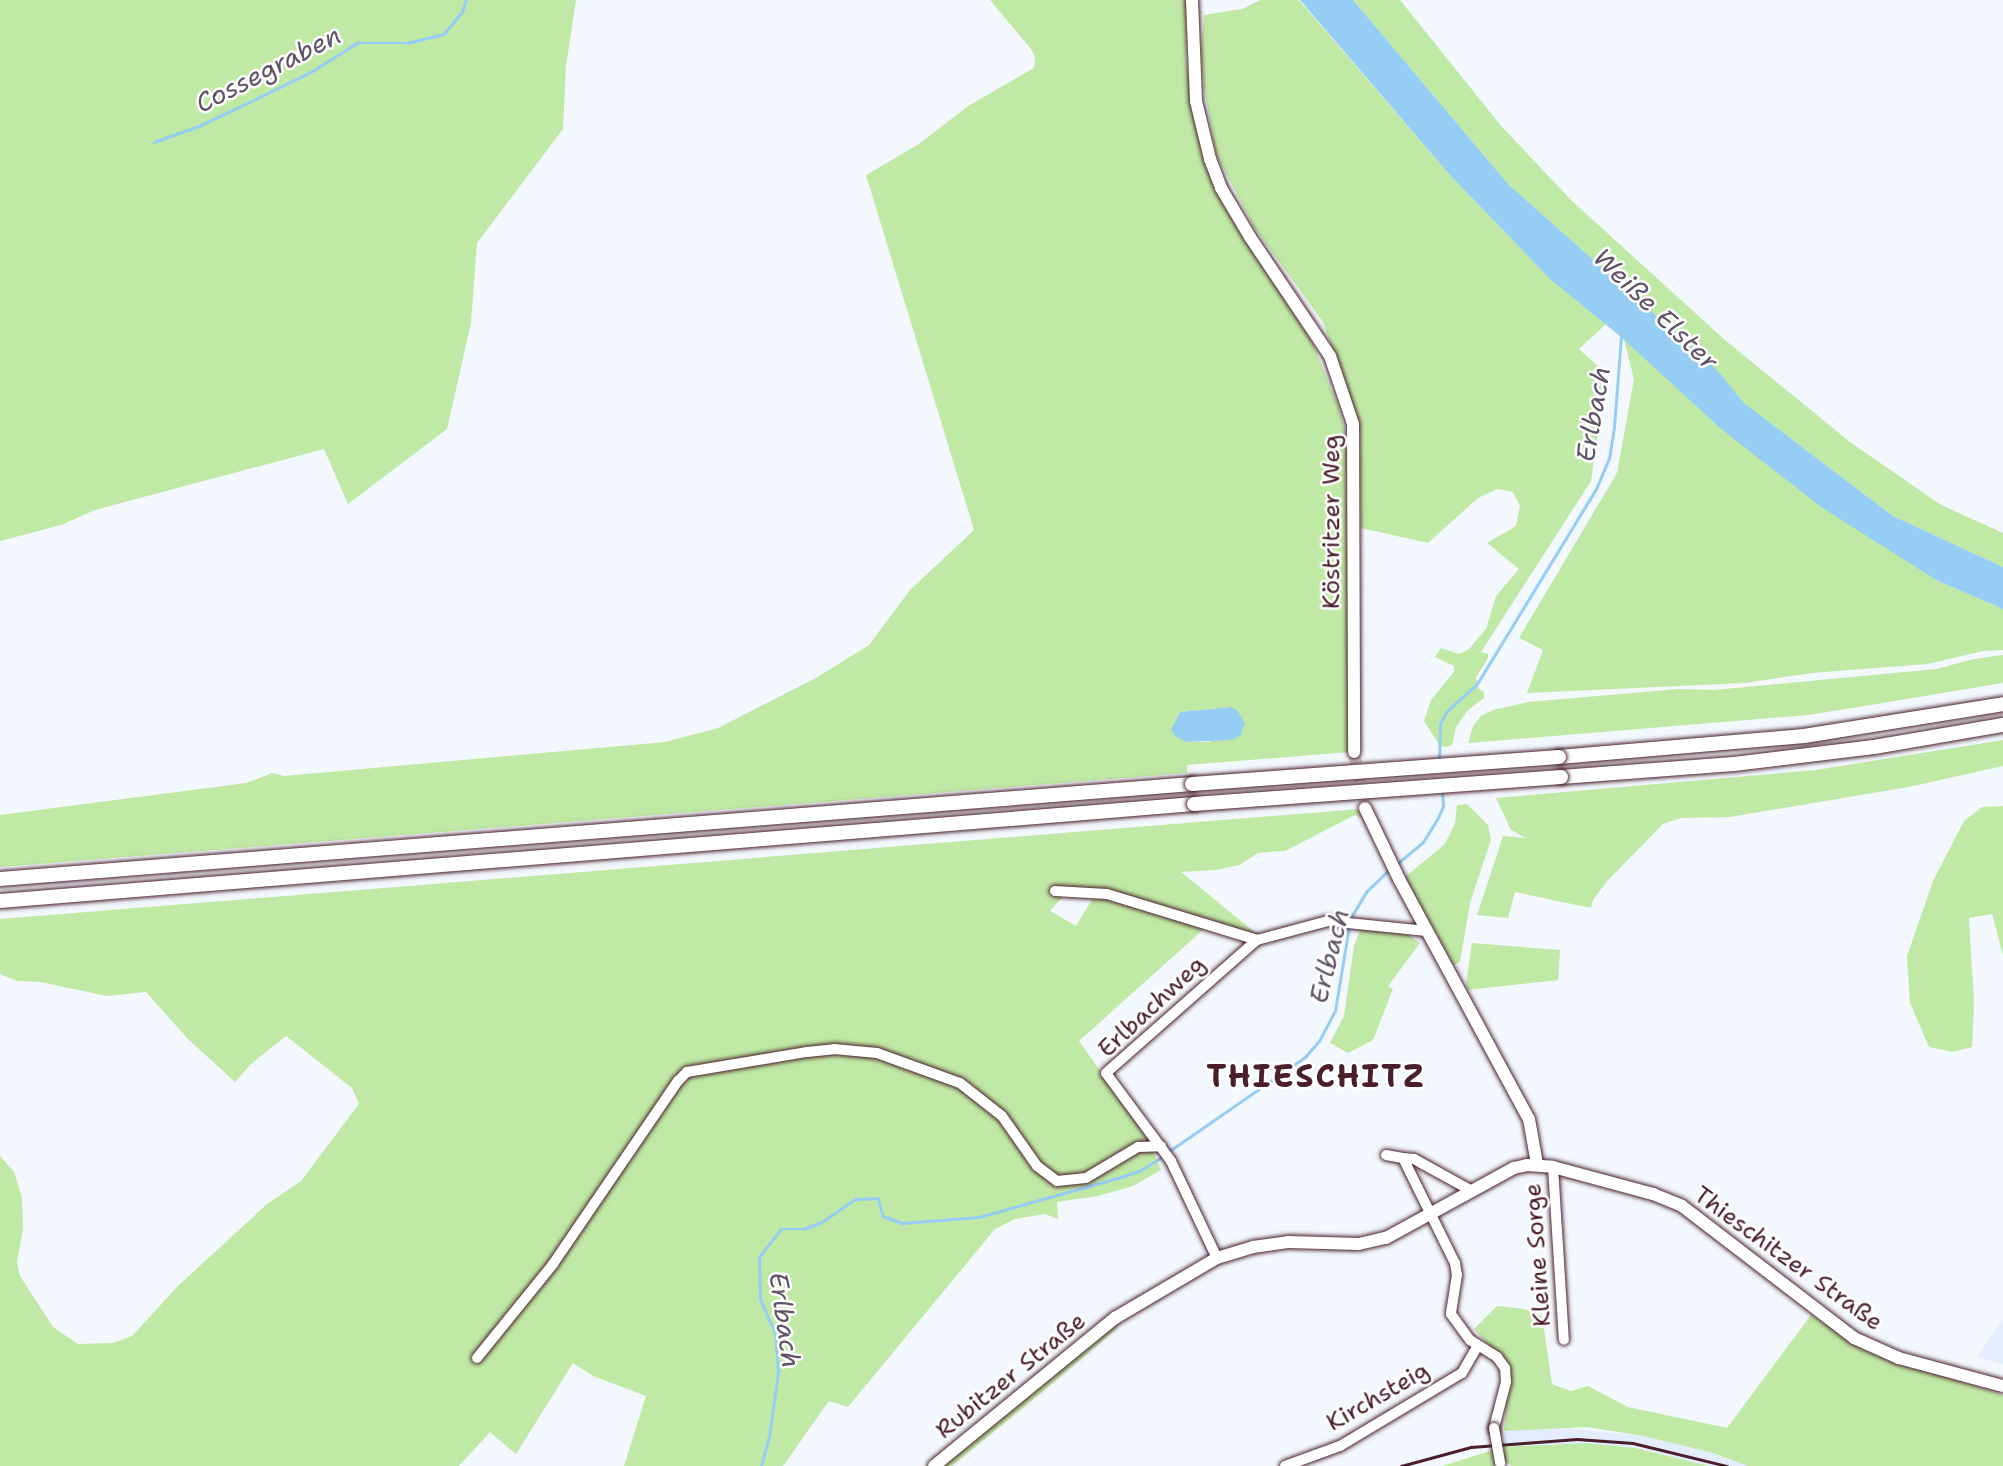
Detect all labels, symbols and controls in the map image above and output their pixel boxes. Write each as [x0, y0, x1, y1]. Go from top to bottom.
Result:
water label: Cossegraben [190, 19, 346, 119]
water label: Weiße Elster [1587, 242, 1725, 376]
water label: Erlbach [1569, 364, 1617, 464]
street label: Köstritzer Weg [1318, 435, 1346, 609]
water label: Erlbach [1302, 906, 1356, 1006]
street label: Erlbachweg [1093, 950, 1211, 1064]
district label: THIESCHITZ [1208, 1057, 1424, 1095]
street label: Thieschitzer Straße [1688, 1181, 1888, 1337]
street label: Kleine Sorge [1519, 1182, 1557, 1328]
water label: Erlbach [763, 1270, 807, 1370]
street label: Rubitzer Straße [930, 1307, 1092, 1445]
street label: Kirchsteig [1322, 1356, 1434, 1438]

